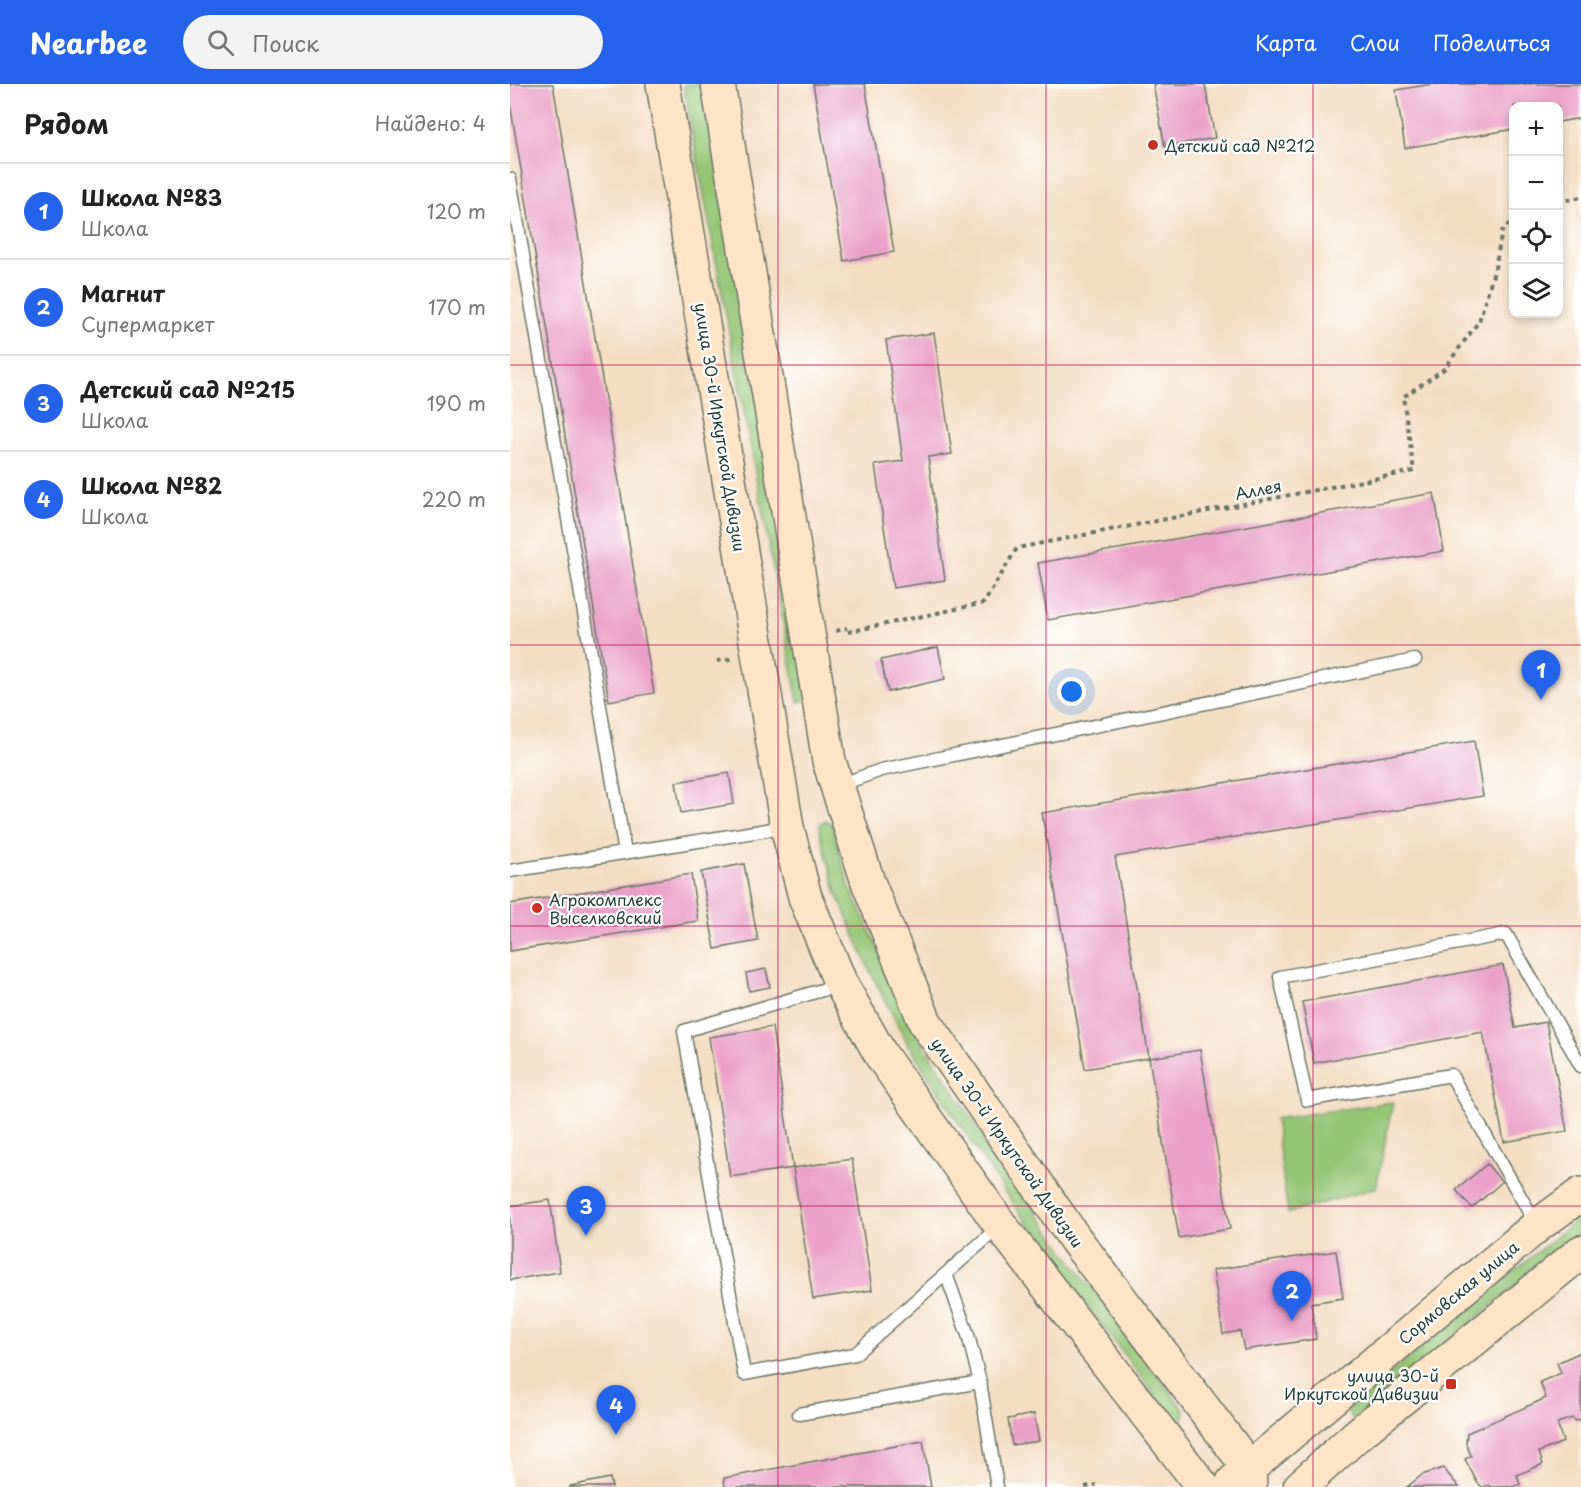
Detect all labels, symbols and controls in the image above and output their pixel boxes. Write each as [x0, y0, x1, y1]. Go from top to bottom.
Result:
search box [183, 15, 603, 69]
text: Nearbee [30, 21, 147, 64]
icon: search [204, 26, 237, 59]
text: Поиск [252, 26, 319, 59]
text: Карта [1255, 26, 1317, 58]
text: Слои [1350, 26, 1400, 58]
text: Поделиться [1433, 26, 1551, 58]
map controls [1509, 102, 1563, 318]
button: + [1509, 102, 1563, 156]
text: Рядом [24, 104, 109, 143]
text: Найдено: 4 [375, 108, 486, 138]
place label: Детский сад №212 [1164, 133, 1315, 157]
marker: Детский сад №212 [1146, 138, 1160, 152]
button: − [1509, 156, 1563, 210]
text: Школа №83 [81, 180, 222, 213]
text: 1 [39, 196, 48, 226]
text: 120 m [427, 196, 486, 226]
button: locate [1509, 210, 1563, 264]
text: Школа [81, 213, 148, 243]
button: layers [1509, 264, 1563, 318]
text: Магнит [81, 276, 165, 309]
text: 2 [36, 292, 51, 322]
text: 170 m [428, 292, 486, 322]
street label: улица 30-й Иркутской Дивизии [689, 301, 753, 553]
text: Супермаркет [81, 309, 214, 339]
text: Детский сад №215 [81, 372, 295, 405]
text: 3 [37, 388, 50, 418]
text: 190 m [427, 388, 486, 418]
text: Школа [81, 405, 148, 435]
text: Школа №82 [81, 468, 222, 501]
street label: Аллея [1233, 473, 1283, 505]
text: 4 [37, 484, 50, 514]
text: 220 m [422, 484, 486, 514]
text: Школа [81, 501, 148, 531]
pin: 1 [1522, 650, 1560, 700]
your location [1057, 677, 1086, 706]
place label: Агрокомплекс Выселковский [549, 887, 662, 929]
marker: Агрокомплекс Выселковский [530, 901, 544, 915]
street label: улица 30-й Иркутской Дивизии [926, 1032, 1090, 1252]
pin: 3 [566, 1186, 606, 1236]
street label: Сормовская улица [1393, 1234, 1523, 1350]
pin: 2 [1272, 1272, 1312, 1321]
place label: улица 30-й Иркутской Дивизии [1284, 1363, 1439, 1405]
marker: улица 30-й Иркутской Дивизии [1444, 1377, 1458, 1391]
pin: 4 [596, 1386, 636, 1435]

